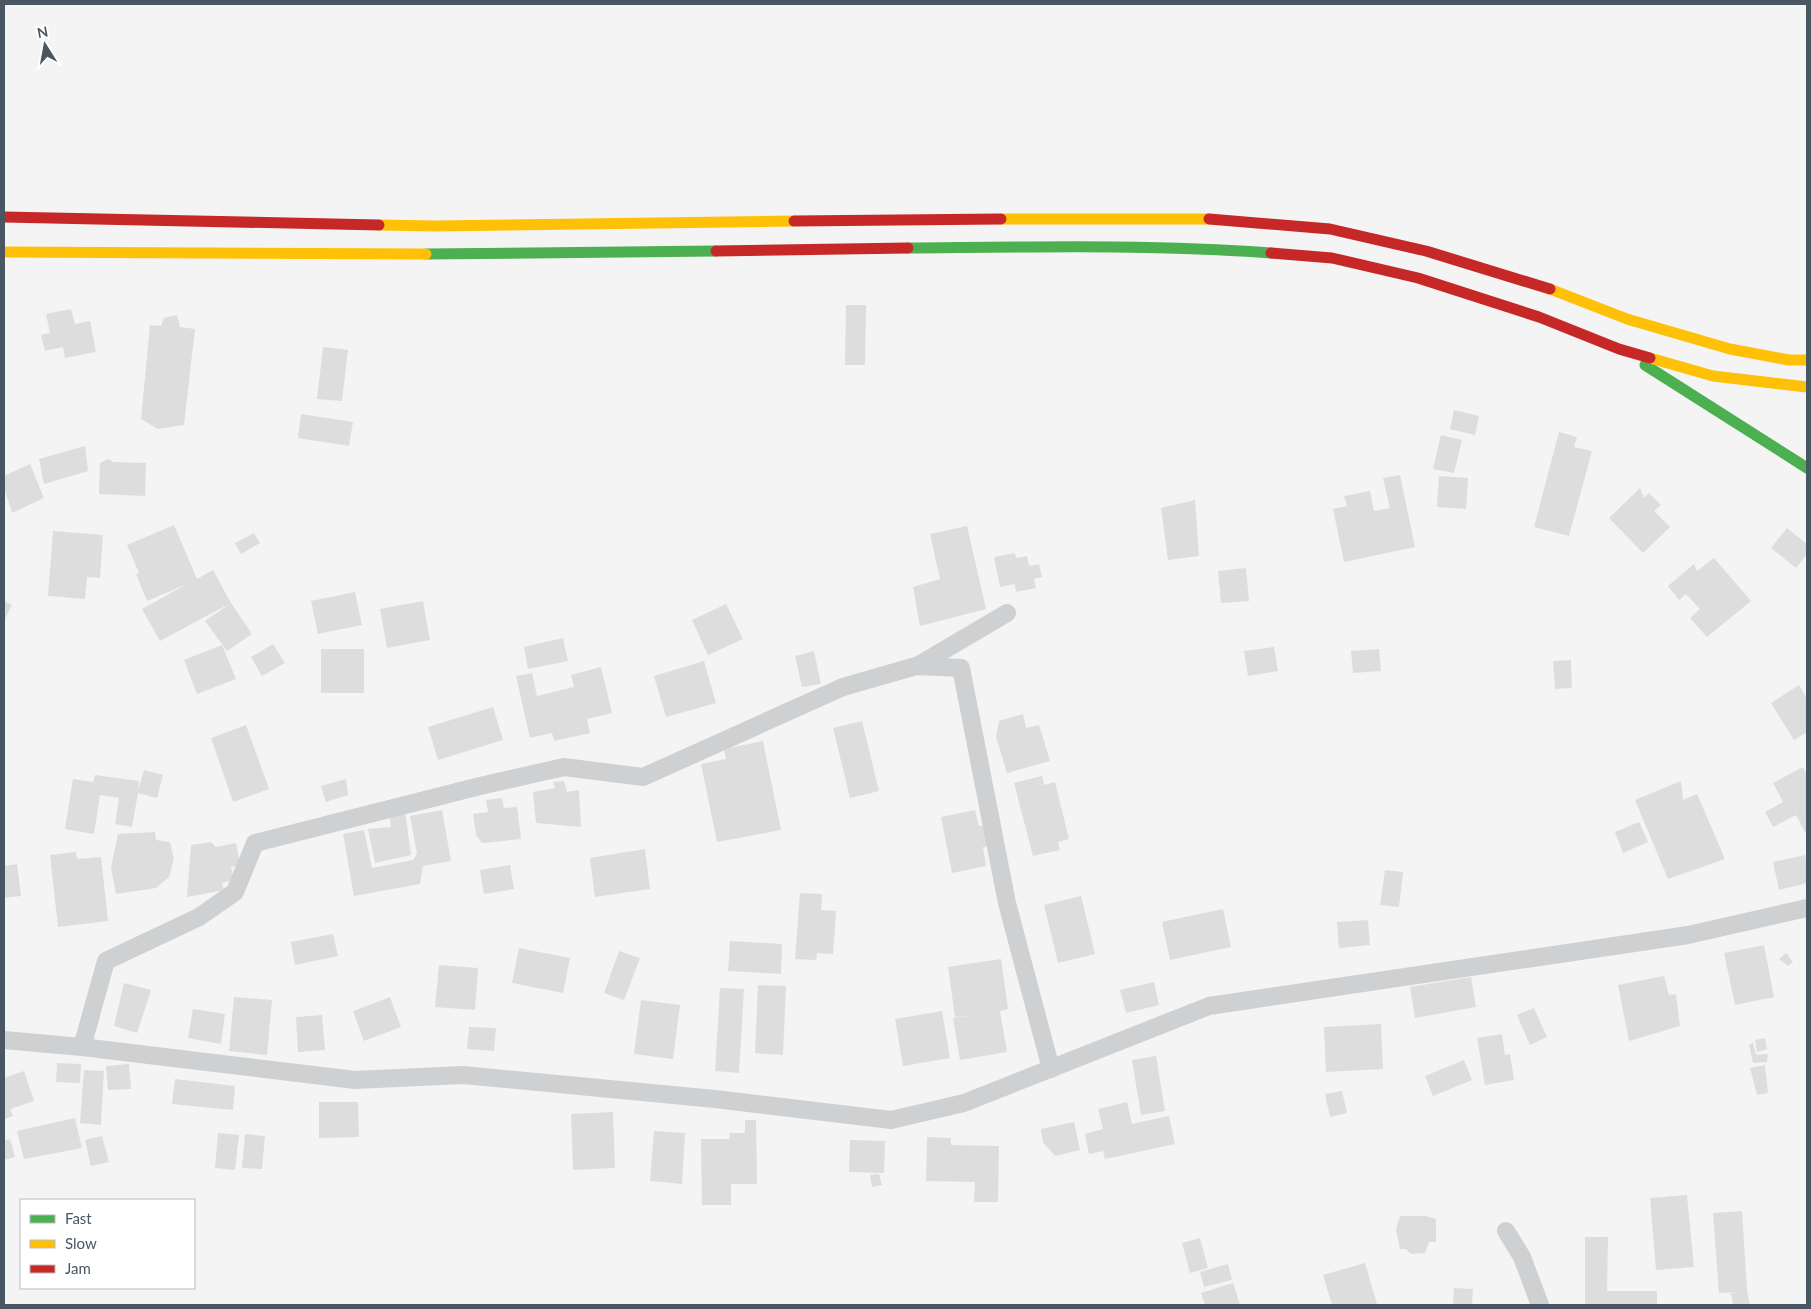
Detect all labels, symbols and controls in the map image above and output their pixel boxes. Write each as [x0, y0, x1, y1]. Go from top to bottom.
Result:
north arrow [20, 20, 70, 70]
text: N [36, 22, 49, 41]
legend [20, 1199, 195, 1289]
text: Fast [65, 1209, 92, 1227]
text: Slow [65, 1234, 97, 1252]
text: Jam [65, 1259, 91, 1277]

